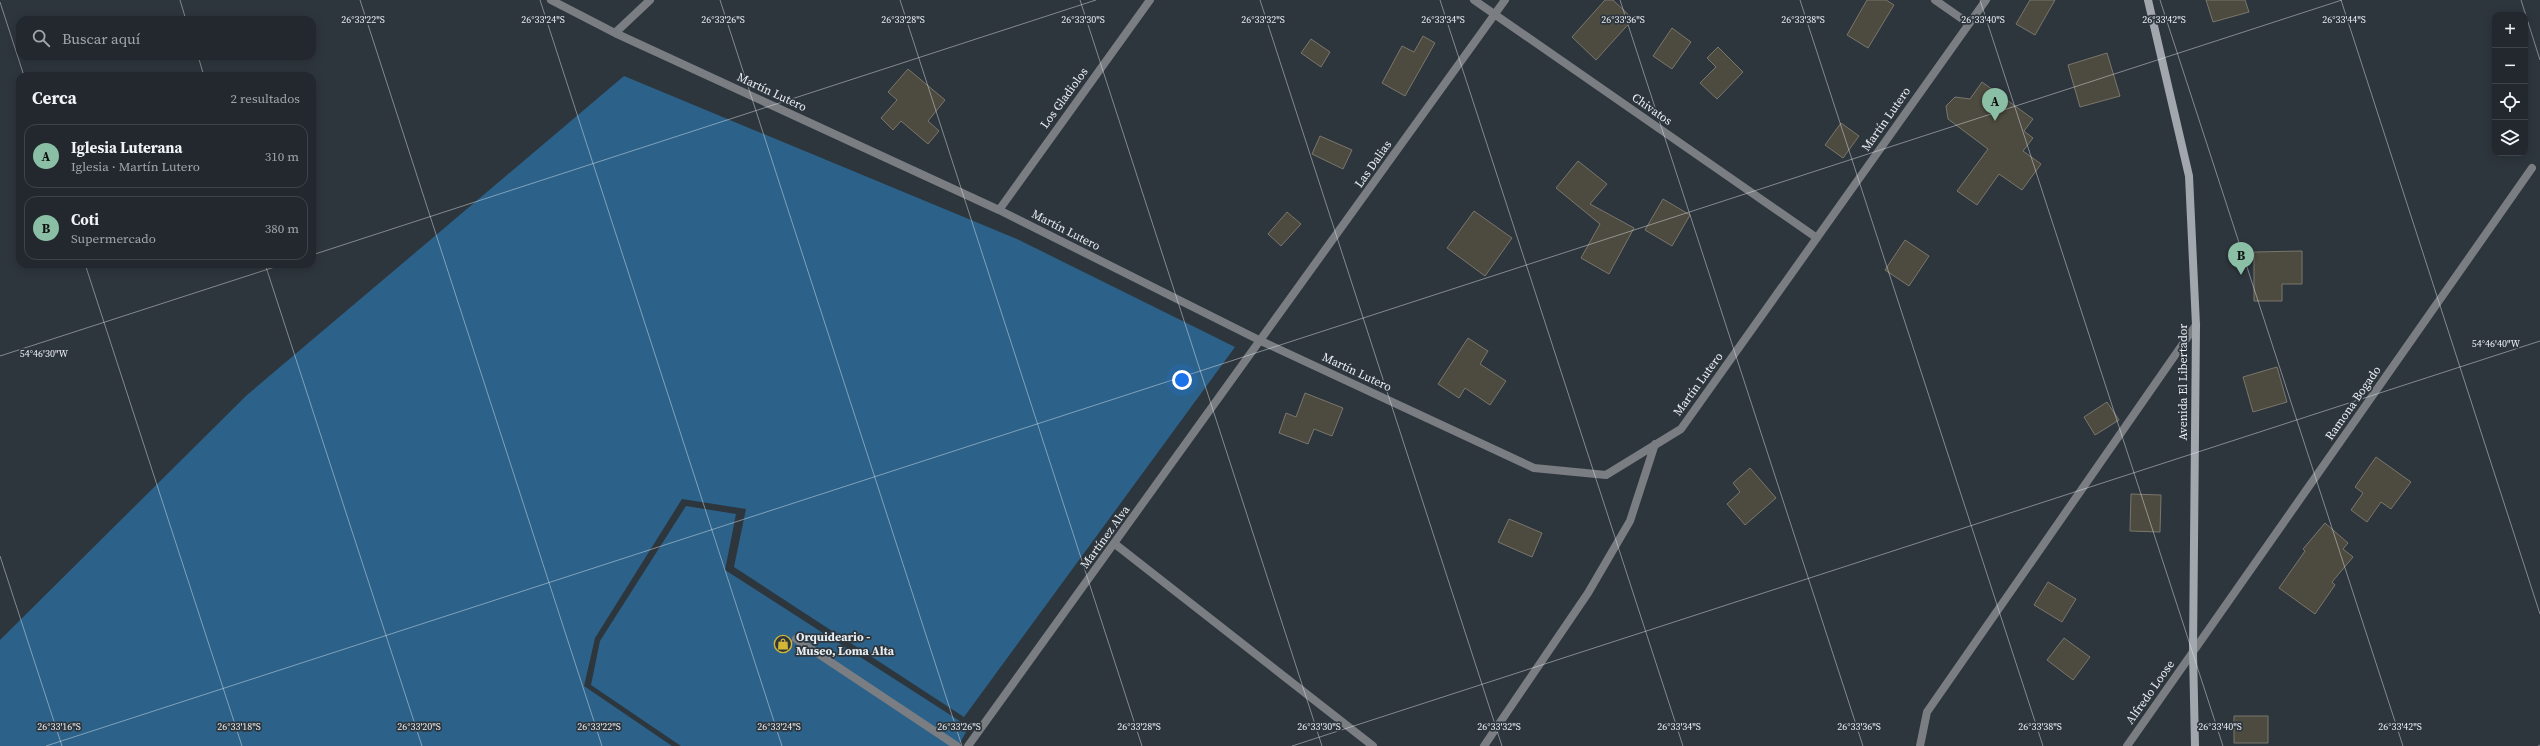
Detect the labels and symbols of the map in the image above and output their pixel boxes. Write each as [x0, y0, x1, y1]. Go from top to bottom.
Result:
text: 26°33'22"S [341, 13, 385, 26]
text: 26°33'24"S [521, 13, 565, 26]
text: 26°33'26"S [701, 13, 745, 26]
text: 26°33'28"S [881, 13, 925, 26]
text: 26°33'30"S [1061, 13, 1105, 26]
text: 26°33'32"S [1241, 13, 1285, 26]
text: 26°33'34"S [1421, 13, 1465, 26]
text: 26°33'36"S [1601, 13, 1645, 26]
text: 26°33'38"S [1781, 13, 1825, 26]
text: 26°33'40"S [1961, 13, 2005, 26]
text: 26°33'42"S [2142, 13, 2186, 26]
text: 26°33'44"S [2322, 13, 2366, 26]
street label: Los Gladiolos [1036, 64, 1092, 132]
street label: Martín Lutero [735, 69, 810, 115]
street label: Martín Lutero [1858, 83, 1914, 154]
pin: A [1982, 88, 2008, 121]
street label: Chivatos [1629, 89, 1675, 129]
street label: Las Dalias [1351, 137, 1395, 191]
street label: Martín Lutero [1029, 206, 1103, 254]
pin: B [2228, 242, 2254, 275]
street label: Avenida El Libertador [2175, 324, 2191, 440]
text: 54°46'40"W [2472, 337, 2521, 350]
text: 54°46'30"W [20, 347, 69, 360]
street label: Martín Lutero [1320, 349, 1395, 395]
street label: Martín Lutero [1670, 349, 1727, 419]
street label: Ramona Bogado [2321, 362, 2385, 443]
your location [1172, 370, 1192, 390]
street label: Martínez Alva [1077, 501, 1134, 572]
place label: Orquideario - Museo, Loma Alta [796, 629, 895, 659]
shop icon: Orquideario - Museo, Loma Alta [773, 634, 793, 654]
street label: Alfredo Loose [2122, 657, 2178, 727]
text: 26°33'16"S [37, 720, 81, 733]
text: 26°33'18"S [217, 720, 261, 733]
text: 26°33'20"S [397, 720, 441, 733]
text: 26°33'22"S [577, 720, 621, 733]
text: 26°33'24"S [757, 720, 801, 733]
text: 26°33'26"S [937, 720, 981, 733]
text: 26°33'28"S [1117, 720, 1161, 733]
text: 26°33'30"S [1297, 720, 1341, 733]
text: 26°33'32"S [1477, 720, 1521, 733]
text: 26°33'34"S [1657, 720, 1701, 733]
text: 26°33'36"S [1837, 720, 1881, 733]
text: 26°33'38"S [2018, 720, 2062, 733]
text: 26°33'40"S [2198, 720, 2242, 733]
text: 26°33'42"S [2378, 720, 2422, 733]

